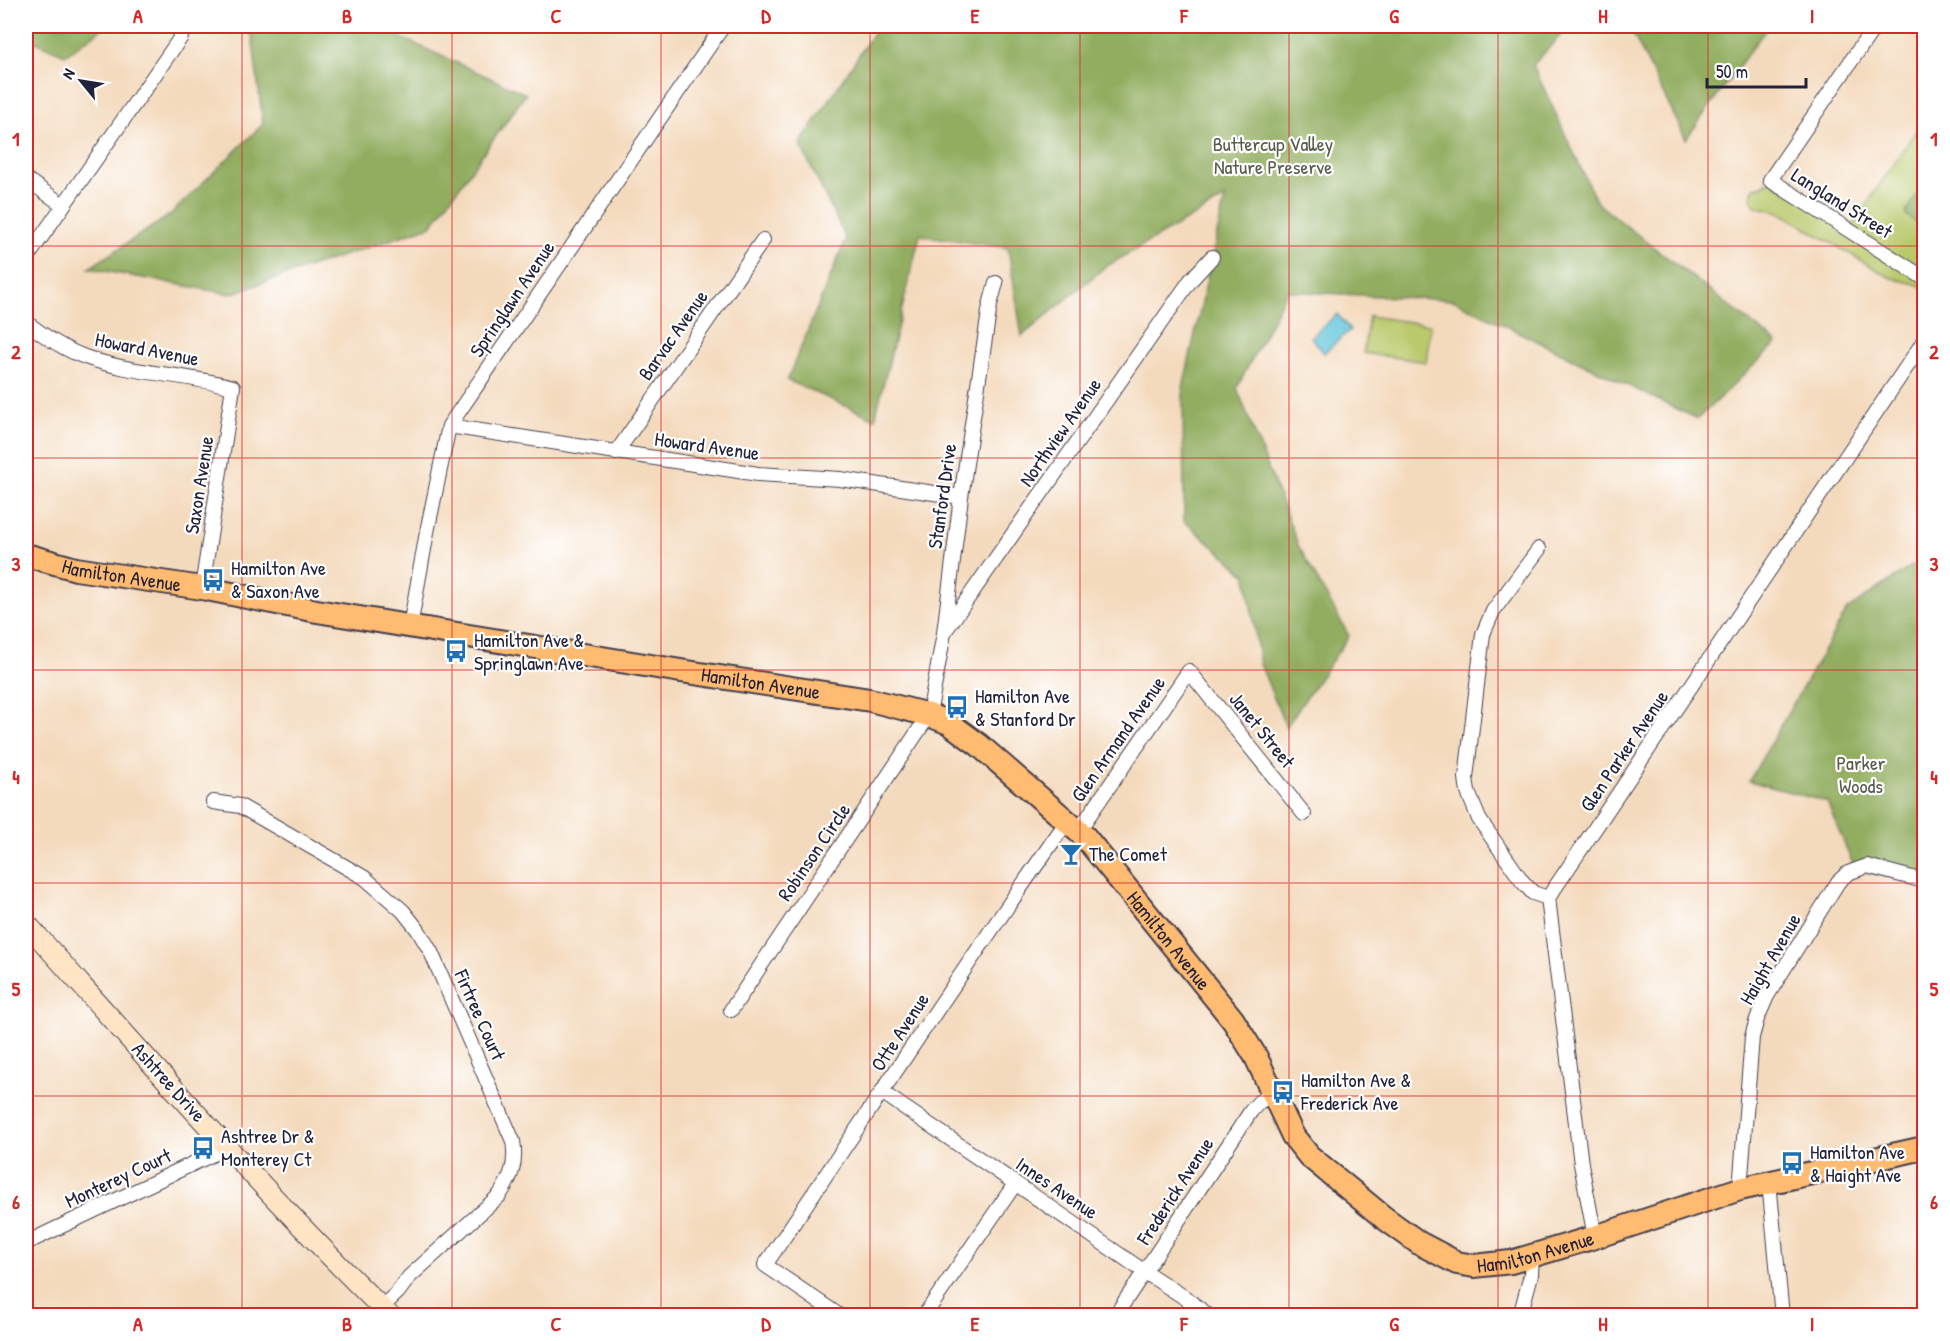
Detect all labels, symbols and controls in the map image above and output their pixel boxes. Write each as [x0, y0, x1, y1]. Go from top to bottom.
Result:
text: A [133, 2, 143, 29]
text: B [342, 2, 352, 29]
text: C [551, 2, 562, 29]
text: D [761, 2, 771, 29]
text: E [971, 2, 980, 29]
text: F [1179, 2, 1189, 29]
text: G [1389, 2, 1399, 29]
text: H [1598, 2, 1608, 29]
text: I [1810, 2, 1814, 29]
north arrow [51, 51, 111, 111]
scale bar [1707, 51, 1806, 89]
text: 50 m [1716, 59, 1748, 84]
text: N [56, 64, 80, 83]
text: 1 [12, 125, 20, 152]
text: 1 [1930, 125, 1938, 152]
park label: Buttercup Valley Nature Preserve [1213, 130, 1333, 180]
street label: Langland Street [1787, 161, 1899, 245]
street label: Springlawn Avenue [463, 235, 560, 362]
street label: Barvac Avenue [632, 284, 714, 385]
street label: Howard Avenue [93, 325, 201, 372]
text: 2 [11, 338, 21, 365]
text: 2 [1929, 338, 1939, 365]
street label: Northview Avenue [1012, 372, 1107, 491]
street label: Howard Avenue [653, 425, 761, 466]
street label: Saxon Avenue [177, 434, 220, 536]
street label: Stanford Drive [921, 442, 962, 550]
text: 3 [12, 550, 21, 577]
text: 3 [1930, 550, 1939, 577]
street label: Hamilton Avenue [59, 552, 183, 598]
place label: Hamilton Ave & Saxon Ave [231, 554, 326, 604]
bus stop icon: Hamilton Ave & Saxon Ave [200, 567, 226, 593]
place label: Hamilton Ave & Springlawn Ave [474, 626, 584, 676]
bus stop icon: Hamilton Ave & Springlawn Ave [443, 638, 469, 664]
street label: Hamilton Avenue [699, 660, 822, 705]
street label: Glen Armand Avenue [1064, 670, 1171, 807]
place label: Hamilton Ave & Stanford Dr [975, 682, 1076, 732]
street label: Glen Parker Avenue [1573, 685, 1674, 817]
street label: Janet Street [1223, 686, 1302, 774]
bus stop icon: Hamilton Ave & Stanford Dr [944, 694, 970, 720]
park label: Parker Woods [1836, 749, 1886, 799]
text: 4 [12, 763, 20, 790]
text: 4 [1930, 763, 1938, 790]
street label: Robinson Circle [771, 798, 856, 906]
place label: The Comet [1089, 840, 1168, 867]
bar icon: The Comet [1058, 841, 1084, 867]
street label: Hamilton Avenue [1121, 885, 1217, 995]
street label: Haight Avenue [1733, 908, 1807, 1009]
street label: Firtree Court [448, 964, 513, 1065]
text: 5 [12, 975, 21, 1002]
text: 5 [1930, 975, 1939, 1002]
street label: Otte Avenue [864, 987, 935, 1076]
street label: Ashtree Drive [126, 1036, 212, 1127]
place label: Hamilton Ave & Frederick Ave [1300, 1066, 1411, 1116]
bus stop icon: Hamilton Ave & Frederick Ave [1270, 1079, 1296, 1105]
place label: Ashtree Dr & Monterey Ct [221, 1122, 314, 1172]
street label: Frederick Avenue [1129, 1132, 1219, 1250]
bus stop icon: Ashtree Dr & Monterey Ct [190, 1135, 216, 1161]
place label: Hamilton Ave & Haight Ave [1810, 1138, 1905, 1188]
street label: Monterey Court [60, 1141, 176, 1214]
street label: Innes Avenue [1011, 1150, 1104, 1225]
bus stop icon: Hamilton Ave & Haight Ave [1779, 1150, 1805, 1176]
text: 6 [12, 1188, 20, 1215]
text: 6 [1930, 1188, 1938, 1215]
street label: Hamilton Avenue [1475, 1224, 1597, 1279]
text: A [133, 1310, 143, 1337]
text: B [342, 1310, 352, 1337]
text: C [551, 1310, 562, 1337]
text: D [761, 1310, 771, 1337]
text: E [971, 1310, 980, 1337]
text: F [1179, 1310, 1189, 1337]
text: G [1389, 1310, 1399, 1337]
text: H [1598, 1310, 1608, 1337]
text: I [1810, 1310, 1814, 1337]

